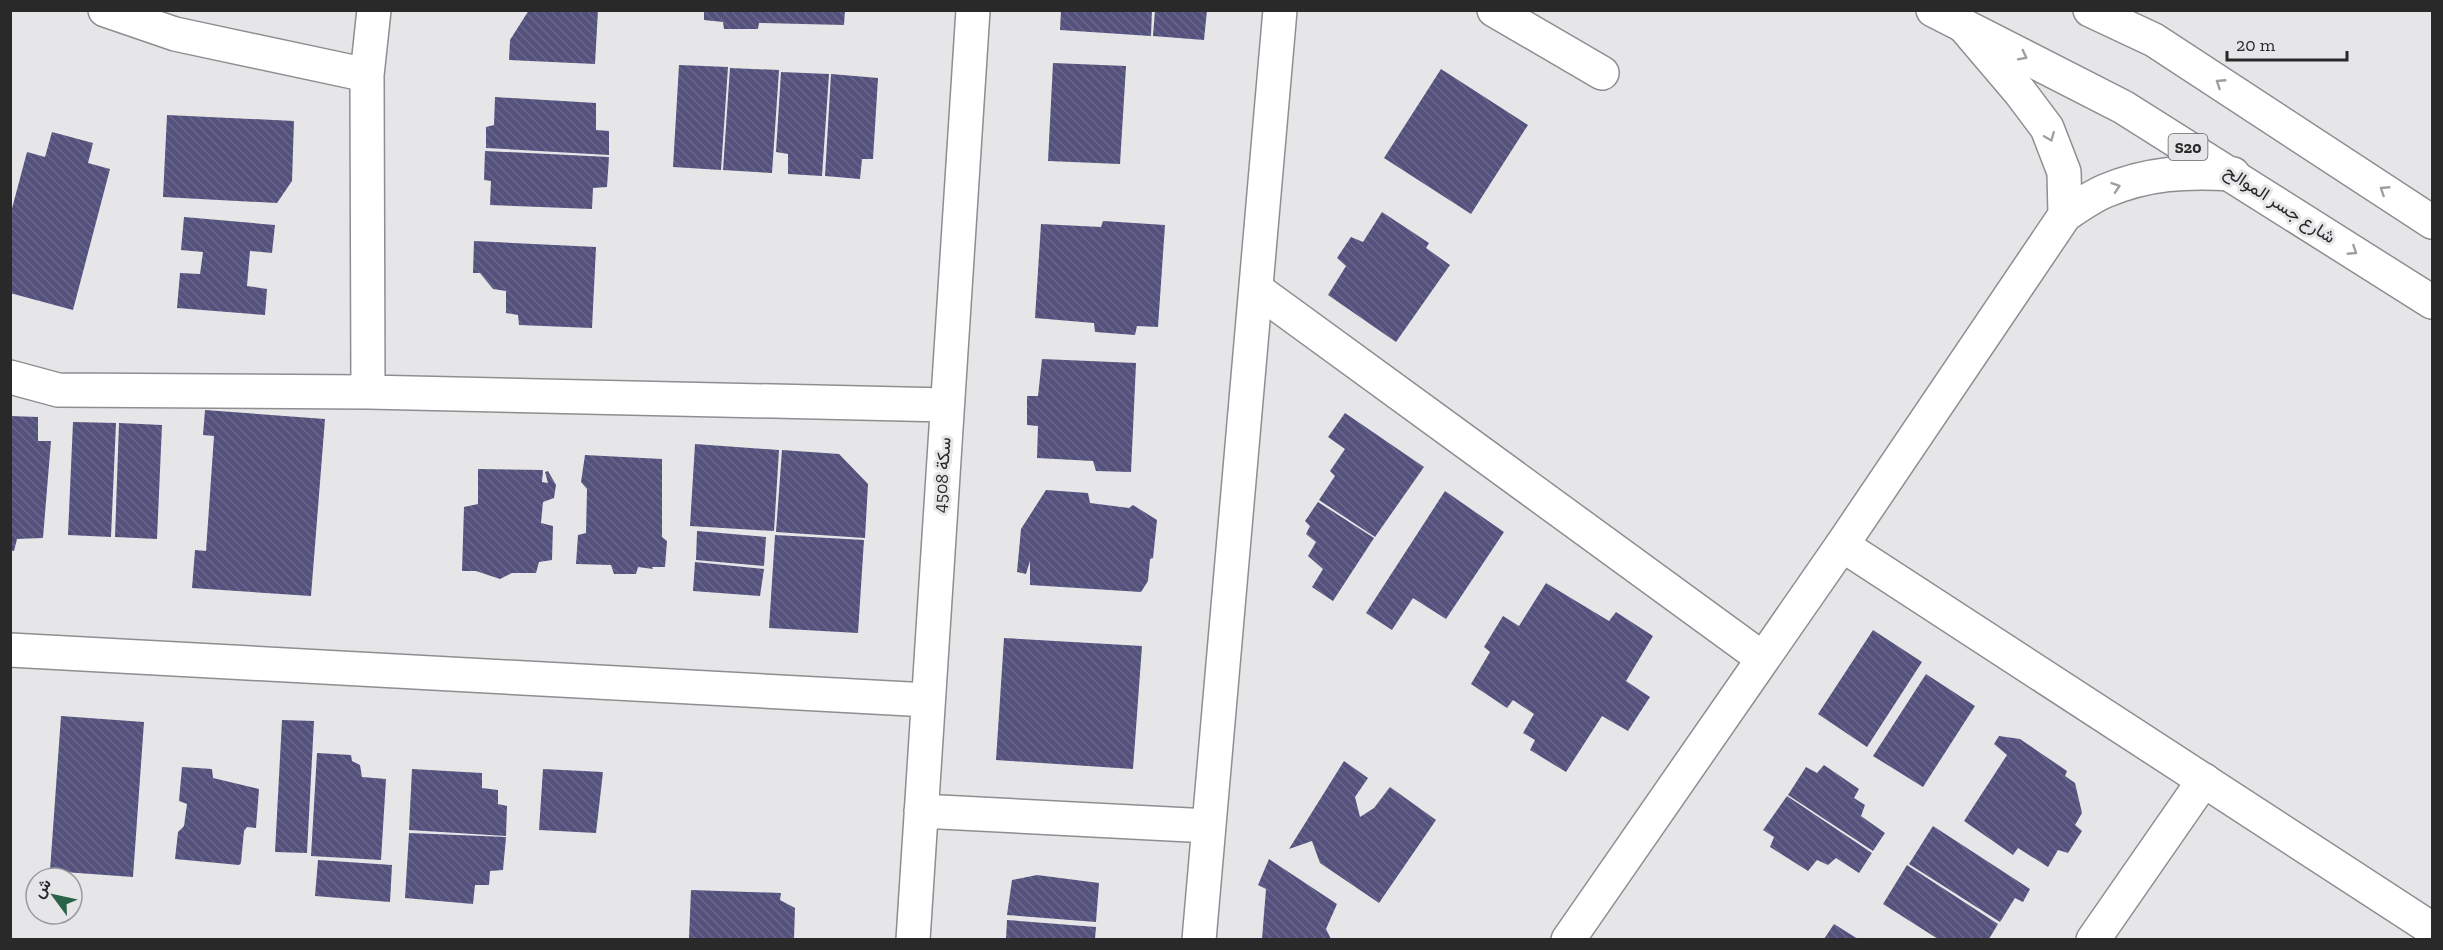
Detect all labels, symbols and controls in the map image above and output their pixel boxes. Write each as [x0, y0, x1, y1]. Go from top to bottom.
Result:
scale bar [2227, 24, 2347, 62]
text: 20 m [2236, 34, 2276, 56]
one-way arrow [2017, 48, 2028, 60]
one-way arrow [2216, 79, 2227, 90]
one-way arrow [2043, 131, 2055, 142]
road number: S20 [2168, 134, 2208, 160]
street label: شارع جسر الموالح [2220, 160, 2340, 249]
one-way arrow [2110, 182, 2121, 195]
one-way arrow [2379, 186, 2390, 197]
one-way arrow [2347, 244, 2357, 256]
street label: سكة 4508 [928, 436, 956, 514]
north arrow [24, 866, 84, 926]
text: ش [29, 875, 55, 901]

